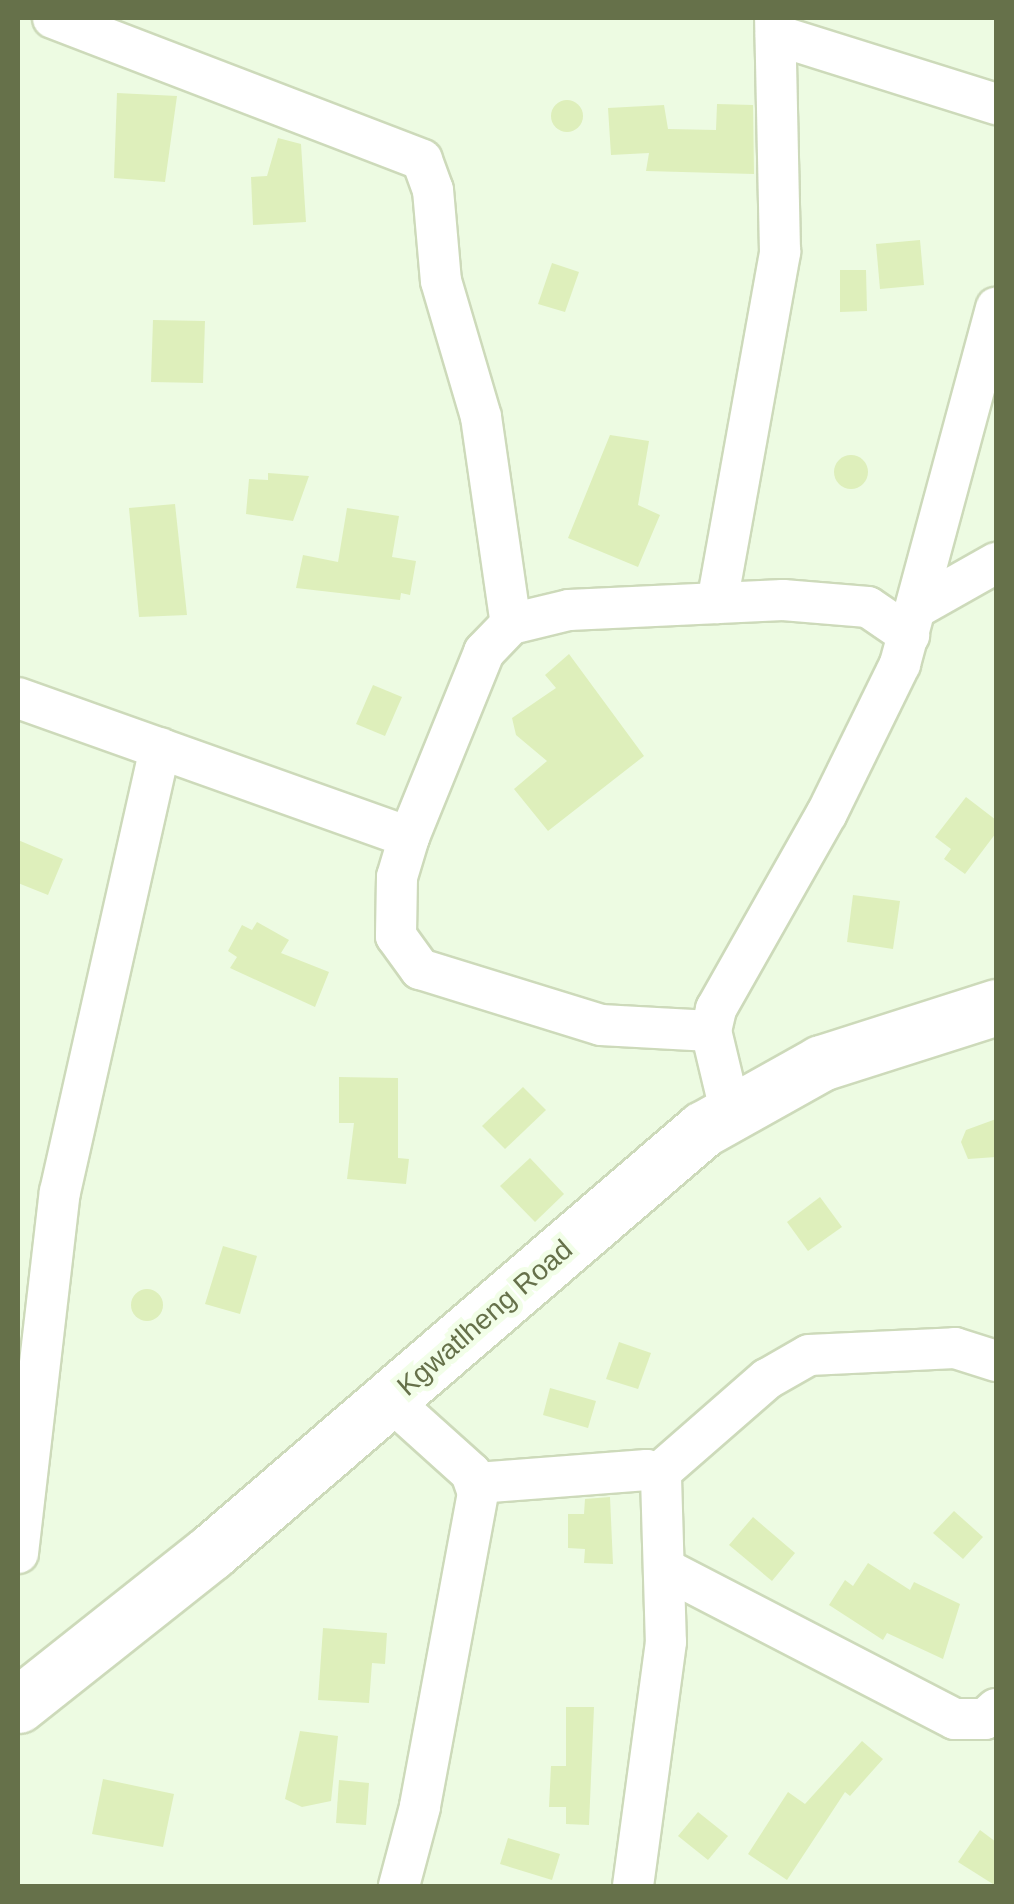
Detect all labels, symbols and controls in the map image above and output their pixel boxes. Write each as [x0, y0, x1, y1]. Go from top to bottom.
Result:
street label: Kgwatlheng Road [391, 1233, 579, 1403]

